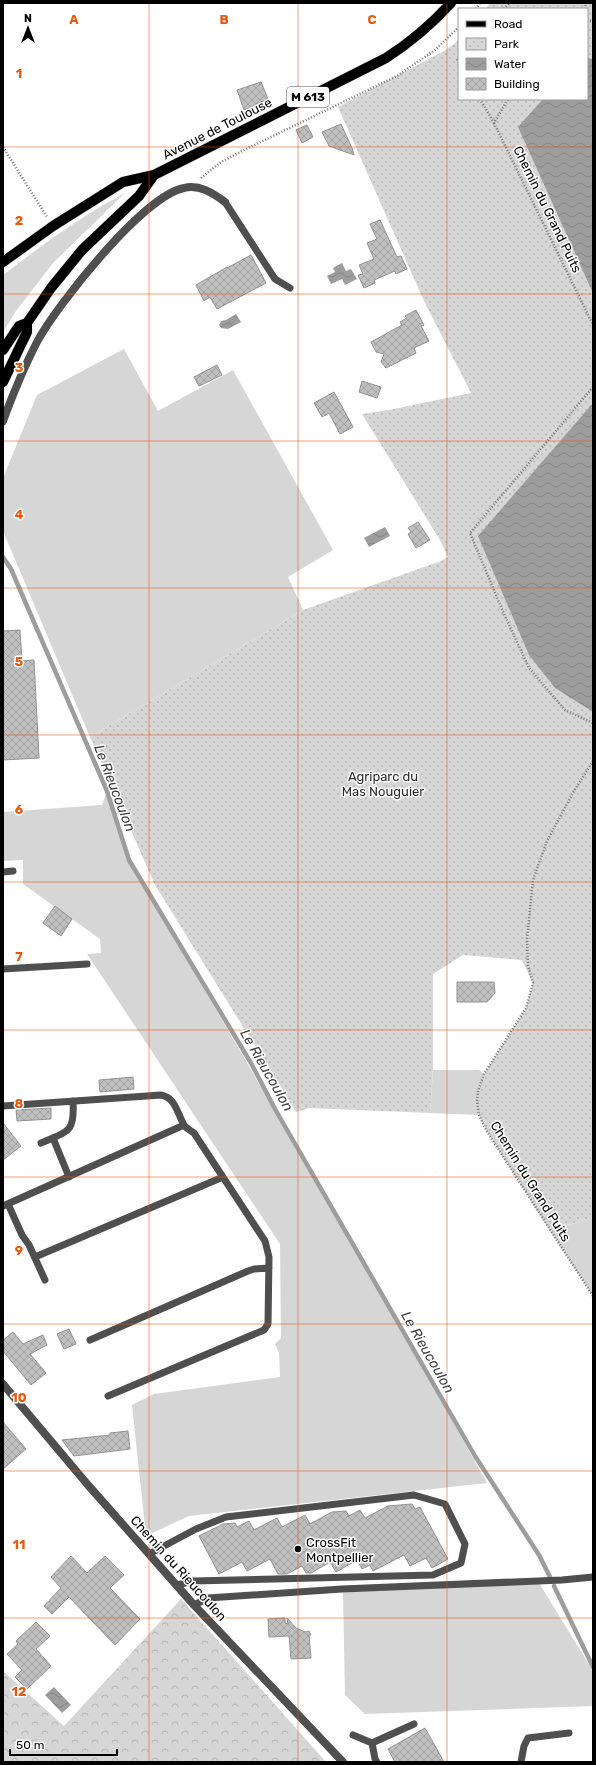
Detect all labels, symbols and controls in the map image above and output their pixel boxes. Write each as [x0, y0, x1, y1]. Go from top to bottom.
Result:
north arrow [8, 8, 48, 48]
legend [458, 8, 588, 100]
text: N [24, 12, 32, 25]
text: A [69, 12, 79, 27]
text: B [219, 12, 229, 27]
text: C [367, 12, 377, 27]
text: Road [494, 17, 522, 31]
text: Park [494, 37, 520, 51]
text: Water [494, 57, 526, 71]
text: 1 [16, 66, 22, 81]
text: Building [494, 77, 540, 91]
road number: M 613 [287, 87, 329, 107]
street label: Avenue de Toulouse [160, 94, 274, 162]
street label: Chemin du Grand Puits [510, 143, 585, 275]
text: 2 [15, 213, 23, 228]
text: 3 [15, 360, 24, 375]
text: 4 [15, 507, 24, 522]
text: 5 [15, 654, 23, 669]
water label: Le Rieucoulon [90, 742, 139, 834]
park label: Agriparc du Mas Nouguier [342, 769, 424, 800]
text: 6 [15, 802, 24, 817]
text: 7 [15, 949, 23, 964]
water label: Le Rieucoulon [236, 1026, 297, 1114]
text: 8 [15, 1096, 24, 1111]
street label: Chemin du Grand Puits [487, 1118, 574, 1245]
text: 9 [15, 1243, 23, 1258]
water label: Le Rieucoulon [397, 1308, 458, 1396]
text: 10 [11, 1390, 27, 1405]
street label: Chemin du Rieucoulon [128, 1513, 230, 1624]
place label: CrossFit Montpellier [306, 1535, 373, 1565]
text: 11 [13, 1537, 25, 1552]
marker: CrossFit Montpellier [293, 1544, 303, 1554]
text: 12 [12, 1684, 26, 1699]
scale bar [10, 1731, 117, 1757]
text: 50 m [16, 1738, 44, 1752]

